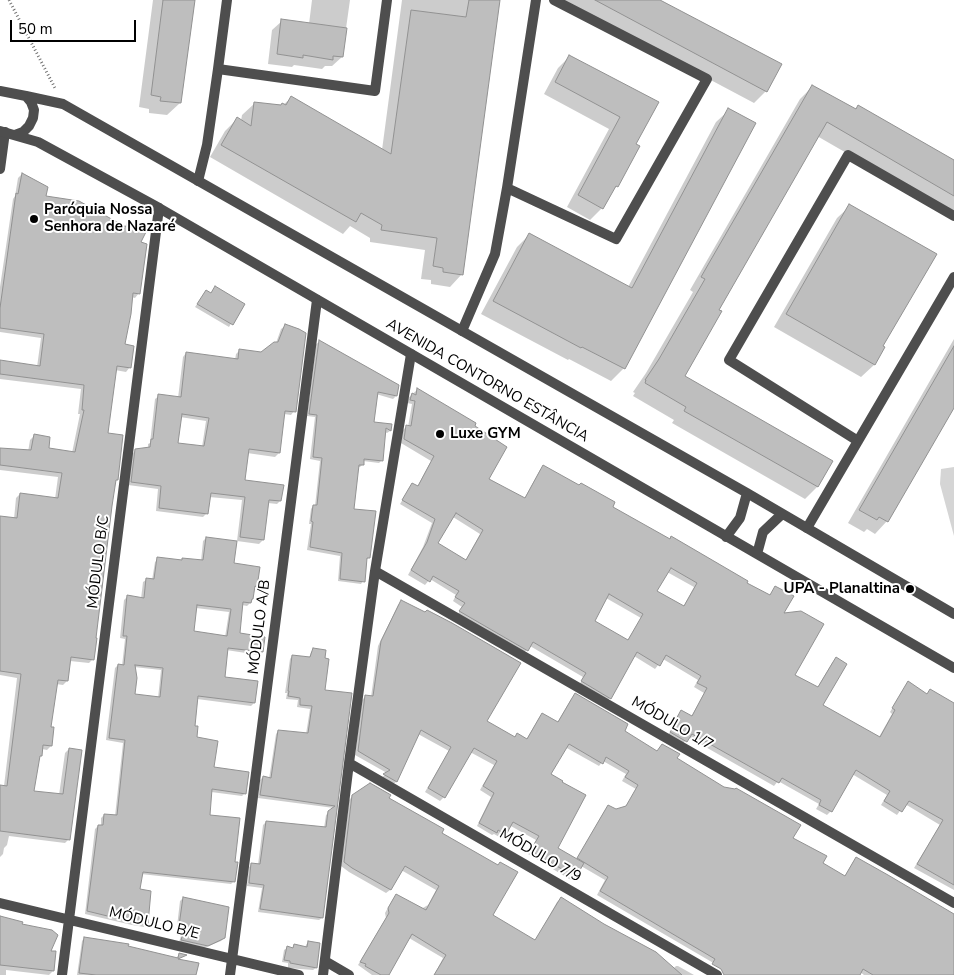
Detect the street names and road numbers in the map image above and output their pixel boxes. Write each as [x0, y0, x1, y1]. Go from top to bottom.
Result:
street label: AVENIDA CONTORNO ESTÂNCIA [382, 315, 592, 447]
street label: MÓDULO B/C [84, 514, 114, 610]
street label: MÓDULO A/B [245, 579, 275, 675]
street label: MÓDULO 1/7 [628, 693, 716, 755]
street label: MÓDULO 7/9 [496, 825, 584, 887]
street label: MÓDULO B/E [107, 904, 201, 944]

